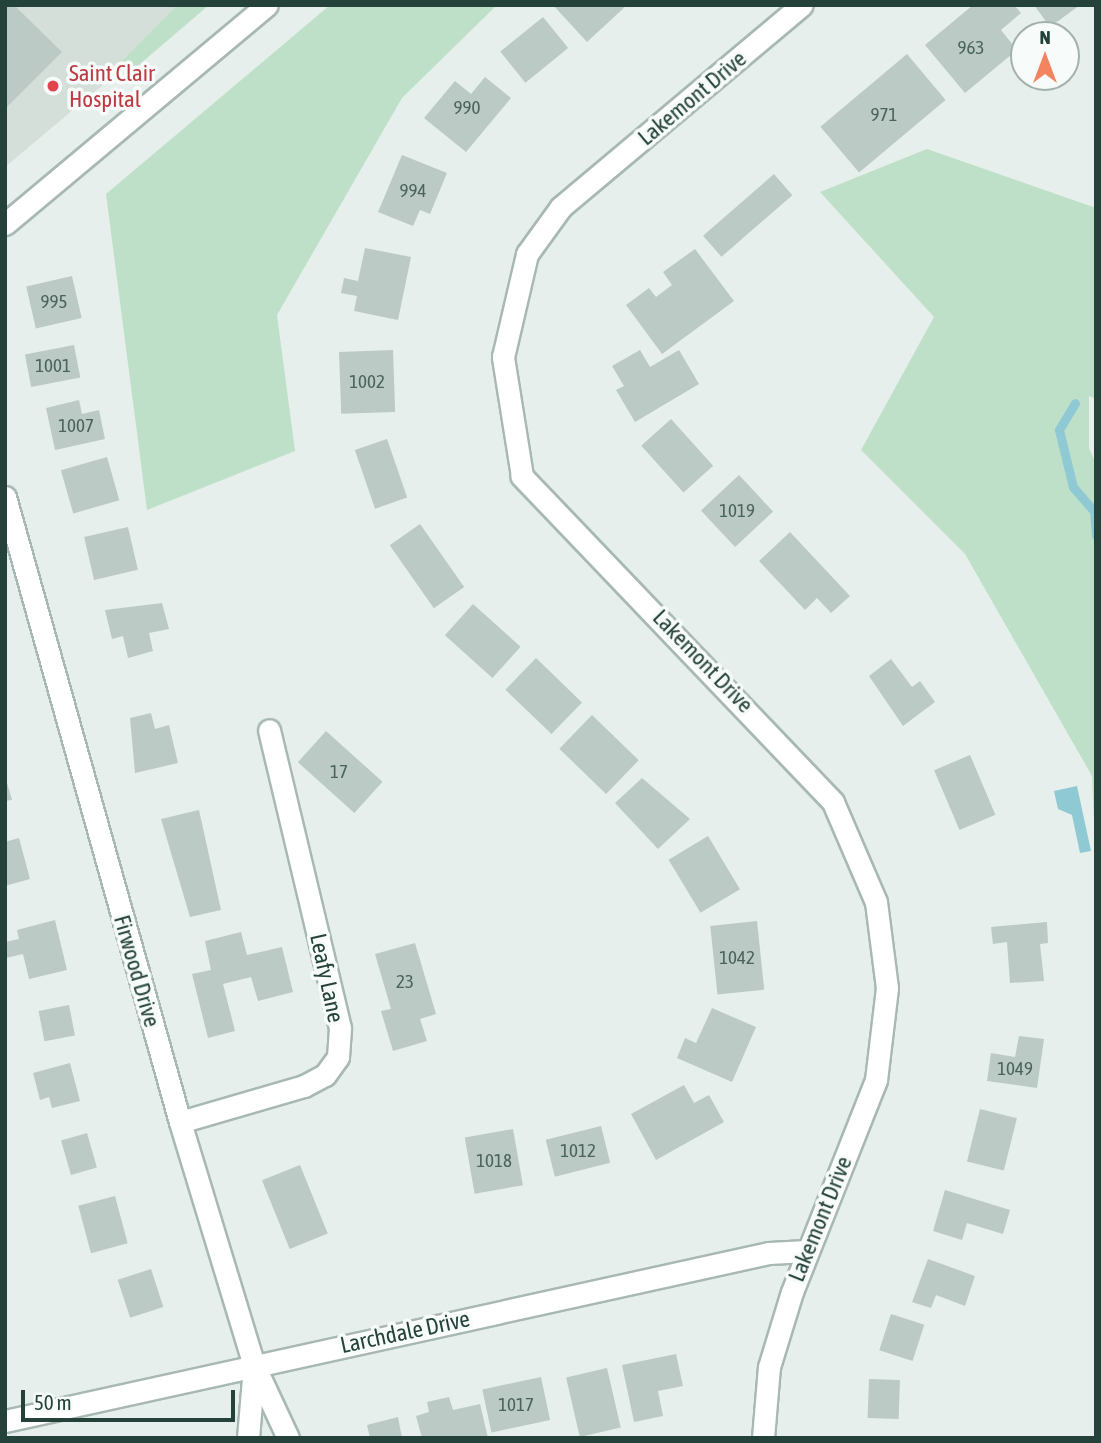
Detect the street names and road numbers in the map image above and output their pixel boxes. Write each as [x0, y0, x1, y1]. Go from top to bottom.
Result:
street label: Lakemont Drive [632, 45, 752, 151]
street label: Lakemont Drive [647, 604, 759, 718]
street label: Firwood Drive [108, 912, 166, 1030]
street label: Leafy Lane [304, 931, 350, 1025]
street label: Lakemont Drive [782, 1152, 858, 1286]
street label: Larchdale Drive [338, 1305, 472, 1359]

